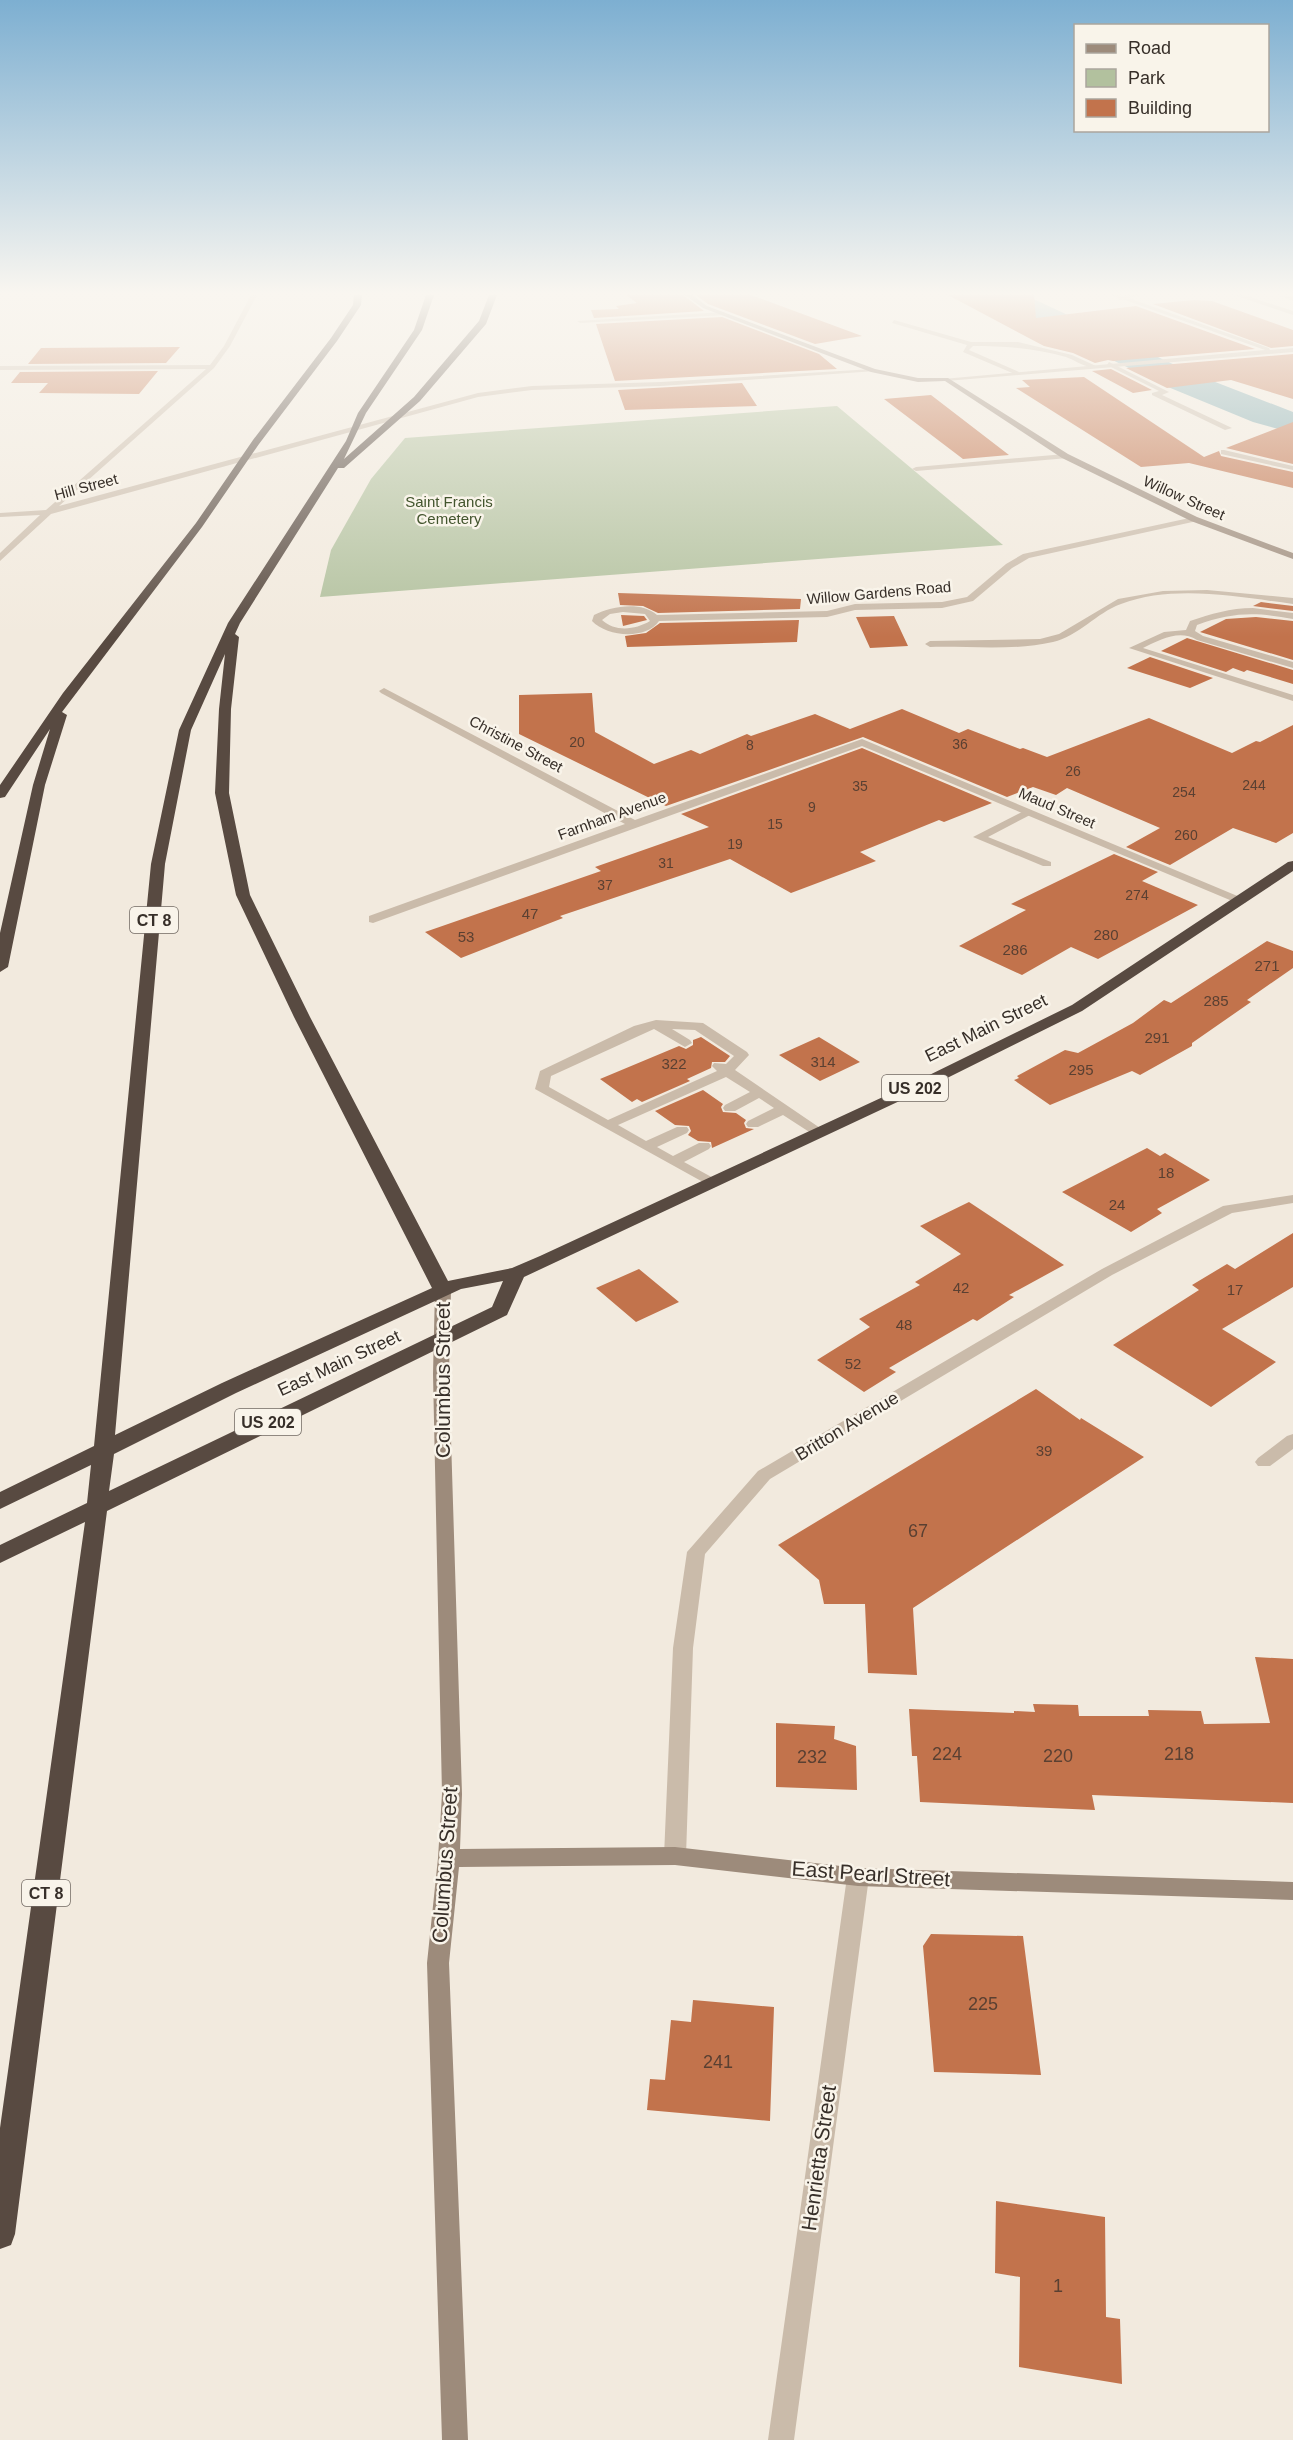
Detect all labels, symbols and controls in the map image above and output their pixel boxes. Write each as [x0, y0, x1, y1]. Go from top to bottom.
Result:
legend [1074, 24, 1269, 132]
text: Road [1128, 38, 1171, 58]
text: Park [1128, 68, 1166, 88]
text: Building [1128, 98, 1192, 118]
street label: Hill Street [52, 470, 120, 503]
street label: Willow Street [1141, 472, 1228, 523]
park label: Saint Francis Cemetery [405, 493, 493, 527]
street label: Willow Gardens Road [806, 578, 952, 607]
street label: Christine Street [467, 712, 567, 776]
house number: 20 [569, 734, 585, 750]
house number: 36 [952, 736, 968, 752]
house number: 8 [746, 737, 754, 753]
house number: 26 [1065, 763, 1081, 779]
house number: 244 [1242, 777, 1266, 793]
house number: 35 [852, 778, 868, 794]
street label: Maud Street [1016, 784, 1099, 832]
house number: 254 [1172, 784, 1196, 800]
street label: Farnham Avenue [555, 788, 668, 843]
house number: 9 [808, 799, 816, 815]
house number: 15 [767, 816, 783, 832]
house number: 260 [1174, 827, 1198, 843]
house number: 19 [727, 836, 743, 852]
house number: 31 [658, 855, 674, 871]
house number: 37 [597, 877, 613, 893]
house number: 274 [1125, 887, 1149, 903]
house number: 47 [522, 905, 538, 922]
road number: CT 8 [130, 907, 178, 933]
house number: 280 [1093, 926, 1119, 943]
house number: 53 [458, 928, 474, 945]
house number: 286 [1002, 941, 1028, 958]
house number: 271 [1254, 957, 1280, 974]
street label: East Main Street [922, 990, 1050, 1066]
house number: 285 [1203, 992, 1229, 1009]
house number: 291 [1144, 1029, 1170, 1046]
house number: 314 [810, 1053, 836, 1070]
house number: 322 [661, 1055, 687, 1072]
house number: 295 [1068, 1061, 1094, 1078]
road number: US 202 [882, 1075, 948, 1101]
house number: 18 [1158, 1164, 1174, 1181]
house number: 24 [1109, 1196, 1125, 1213]
house number: 42 [953, 1279, 969, 1296]
house number: 17 [1227, 1281, 1243, 1298]
street label: Columbus Street [431, 1302, 454, 1458]
house number: 48 [896, 1316, 912, 1333]
street label: East Main Street [274, 1326, 404, 1400]
house number: 52 [845, 1355, 861, 1372]
street label: Britton Avenue [792, 1387, 902, 1465]
road number: US 202 [235, 1409, 301, 1435]
house number: 39 [1036, 1442, 1052, 1459]
house number: 67 [908, 1521, 928, 1541]
house number: 224 [932, 1744, 962, 1764]
house number: 218 [1164, 1744, 1194, 1764]
house number: 220 [1043, 1746, 1073, 1766]
house number: 232 [797, 1747, 827, 1767]
street label: Columbus Street [428, 1786, 461, 1944]
street label: East Pearl Street [791, 1856, 951, 1891]
road number: CT 8 [22, 1880, 70, 1906]
house number: 225 [968, 1994, 998, 2014]
house number: 241 [703, 2052, 733, 2072]
street label: Henrietta Street [797, 2083, 840, 2232]
house number: 1 [1053, 2276, 1063, 2296]

